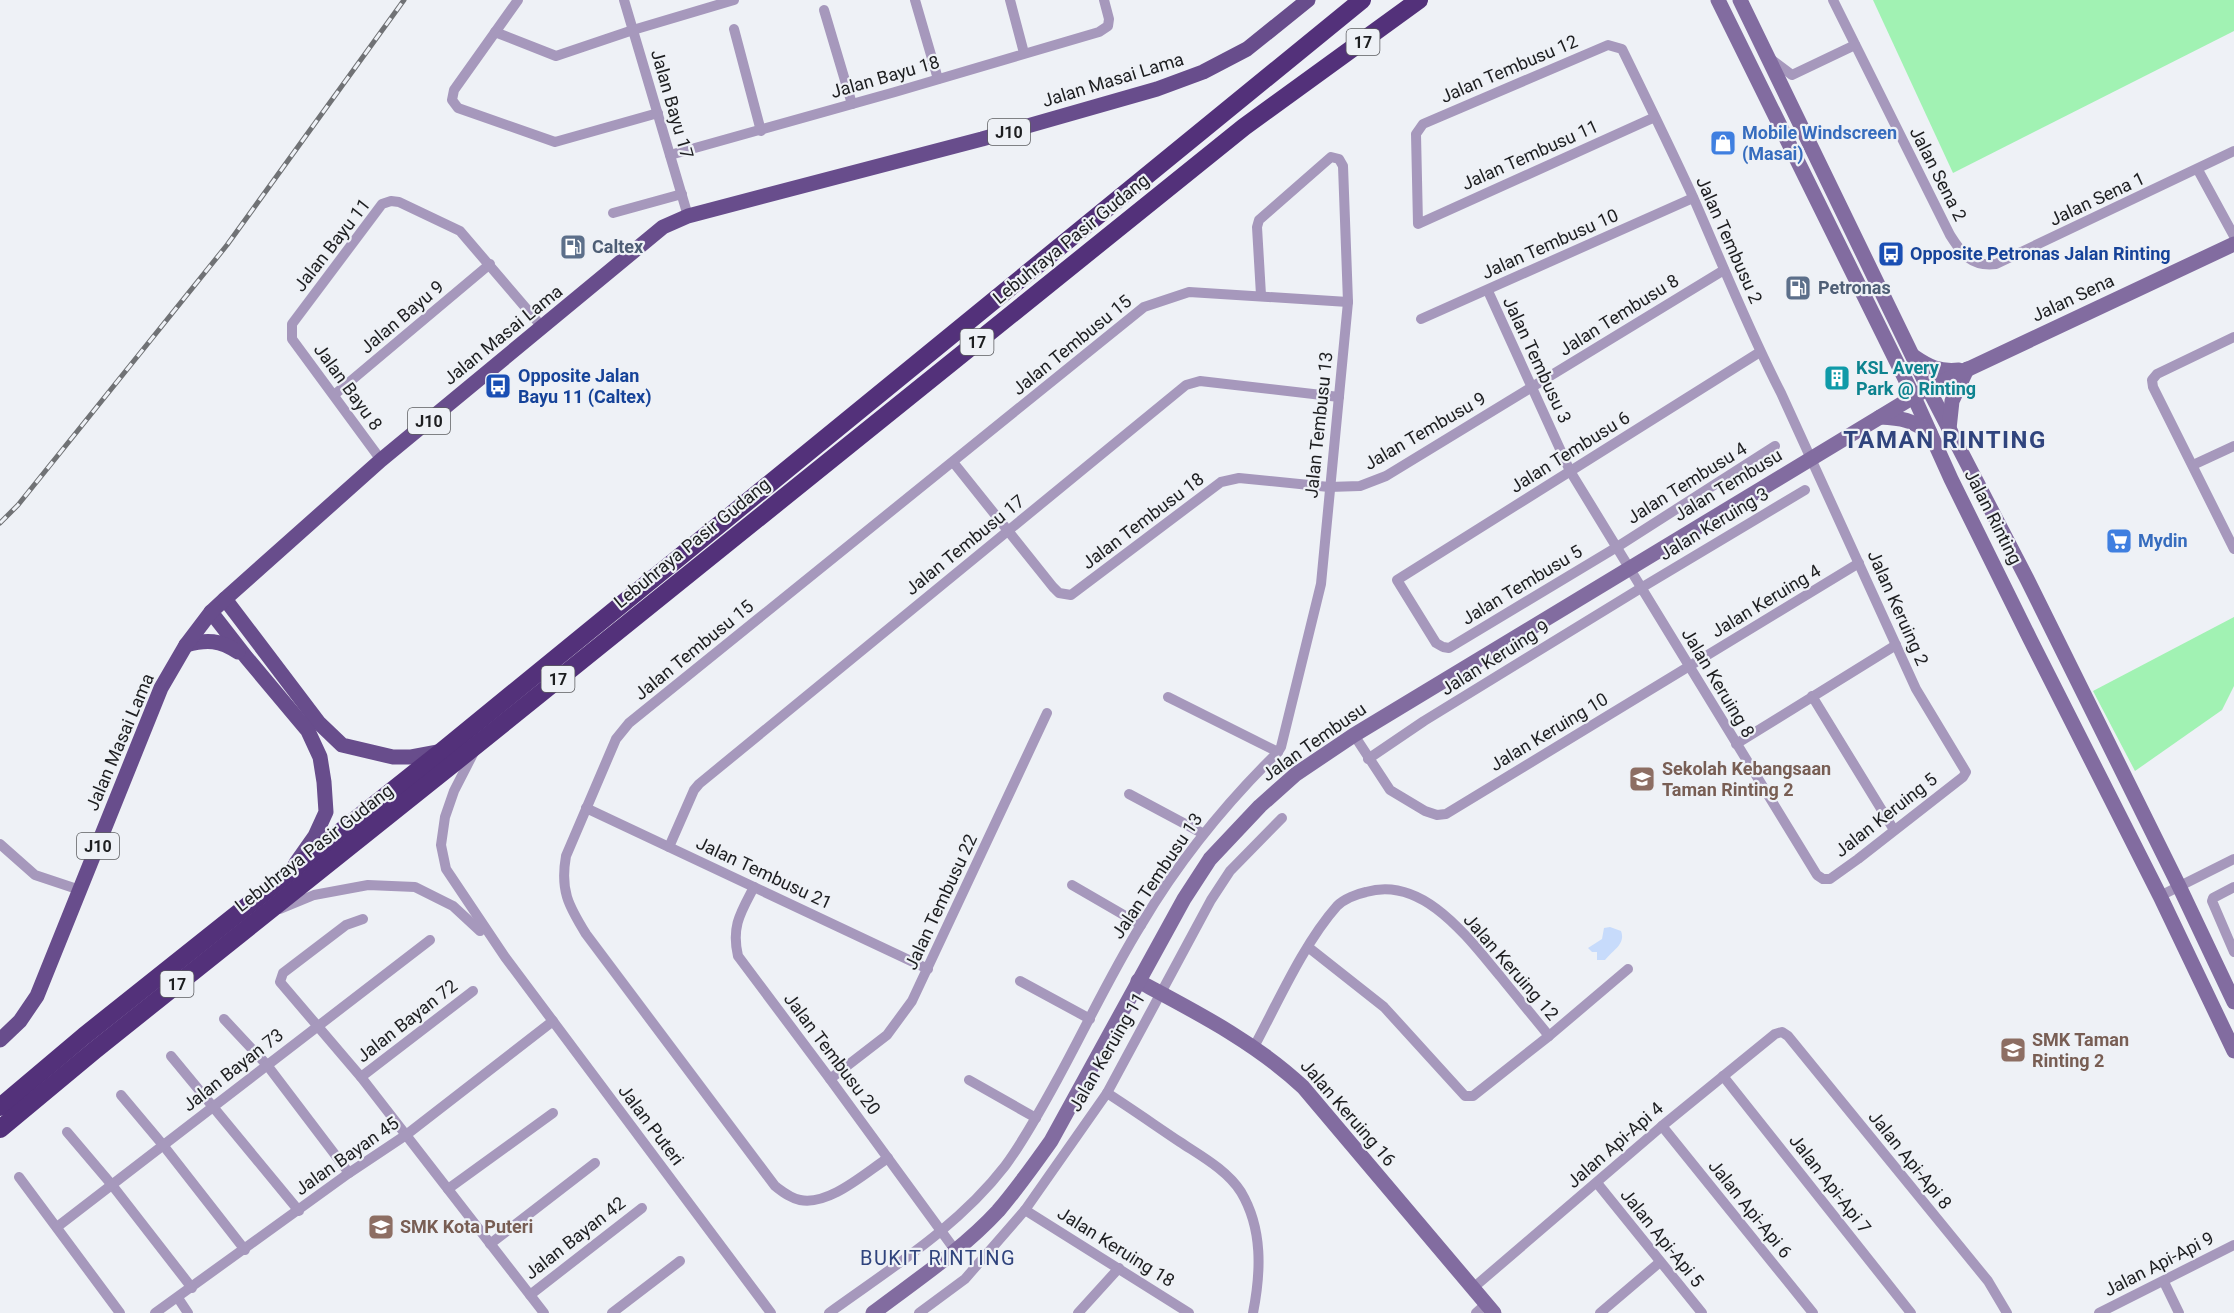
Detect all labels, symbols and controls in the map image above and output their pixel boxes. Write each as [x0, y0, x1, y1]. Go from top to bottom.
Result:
road number: 17 [1346, 29, 1380, 55]
street label: Jalan Tembusu 12 [1437, 30, 1581, 107]
street label: Jalan Bayu 17 [647, 47, 698, 161]
street label: Jalan Masai Lama [1040, 48, 1186, 111]
street label: Jalan Bayu 18 [828, 51, 942, 102]
street label: Jalan Tembusu 11 [1458, 115, 1601, 194]
road number: J10 [988, 119, 1030, 145]
place label: Mobile Windscreen (Masai) [1742, 122, 1897, 165]
street label: Jalan Sena 2 [1906, 123, 1971, 224]
shop icon: Mobile Windscreen (Masai) [1708, 128, 1738, 158]
street label: Jalan Sena 1 [2046, 167, 2148, 230]
street label: Lebuhraya Pasir Gudang [988, 169, 1153, 308]
street label: Jalan Tembusu 2 [1692, 173, 1767, 307]
street label: Jalan Bayu 11 [289, 194, 374, 295]
street label: Jalan Tembusu 10 [1478, 204, 1621, 283]
fuel station icon: Caltex [558, 232, 588, 262]
place label: Caltex [592, 236, 644, 257]
bus stop icon: Opposite Petronas Jalan Rinting [1876, 239, 1906, 269]
place label: Opposite Petronas Jalan Rinting [1910, 243, 2171, 264]
street label: Jalan Tembusu 8 [1555, 269, 1682, 360]
street label: Jalan Sena [2028, 269, 2117, 326]
fuel station icon: Petronas [1783, 273, 1813, 303]
street label: Jalan Bayu 9 [356, 276, 448, 358]
place label: Petronas [1818, 277, 1891, 298]
street label: Jalan Masai Lama [439, 280, 566, 389]
street label: Jalan Tembusu 15 [1008, 290, 1135, 399]
street label: Jalan Tembusu 3 [1499, 293, 1576, 426]
road number: 17 [960, 329, 994, 355]
street label: Jalan Bayu 8 [310, 339, 387, 434]
street label: Jalan Tembusu 13 [1300, 351, 1337, 499]
place label: KSL Avery Park @ Rinting [1856, 357, 1976, 399]
building icon: KSL Avery Park @ Rinting [1822, 363, 1852, 393]
place label: Opposite Jalan Bayu 11 (Caltex) [518, 365, 652, 408]
bus stop icon: Opposite Jalan Bayu 11 (Caltex) [483, 371, 513, 401]
street label: Jalan Tembusu 9 [1360, 387, 1489, 474]
street label: Jalan Tembusu 6 [1506, 406, 1633, 497]
road number: J10 [408, 408, 450, 434]
district label: TAMAN RINTING [1843, 426, 2047, 454]
street label: Jalan Tembusu 4 [1623, 437, 1751, 529]
street label: Jalan Tembusu [1670, 444, 1786, 526]
street label: Jalan Rinting [1960, 466, 2026, 568]
street label: Jalan Tembusu 18 [1078, 468, 1208, 573]
street label: Lebuhraya Pasir Gudang [609, 473, 774, 612]
street label: Jalan Keruing 3 [1655, 483, 1772, 564]
street label: Jalan Tembusu 17 [901, 490, 1028, 599]
supermarket icon: Mydin [2104, 526, 2134, 556]
place label: Mydin [2138, 530, 2188, 551]
street label: Jalan Tembusu 5 [1458, 540, 1586, 629]
street label: Jalan Keruing 2 [1864, 547, 1933, 669]
street label: Jalan Keruing 4 [1707, 560, 1824, 641]
street label: Jalan Tembusu 15 [630, 595, 757, 704]
street label: Jalan Keruing 9 [1437, 616, 1553, 699]
street label: Jalan Keruing 8 [1678, 624, 1759, 741]
road number: 17 [542, 666, 574, 692]
street label: Jalan Masai Lama [81, 670, 158, 813]
street label: Jalan Keruing 10 [1486, 688, 1612, 775]
street label: Jalan Tembusu [1258, 698, 1370, 785]
place label: Sekolah Kebangsaan Taman Rinting 2 [1662, 758, 1831, 800]
school or university icon: Sekolah Kebangsaan Taman Rinting 2 [1627, 764, 1657, 794]
street label: Jalan Keruing 5 [1830, 768, 1941, 861]
street label: Lebuhraya Pasir Gudang [231, 779, 397, 916]
street label: Jalan Tembusu 13 [1107, 809, 1206, 943]
street label: Jalan Tembusu 22 [900, 831, 981, 973]
street label: Jalan Tembusu 21 [693, 832, 835, 913]
road number: J10 [77, 833, 119, 859]
street label: Jalan Keruing 12 [1459, 909, 1563, 1024]
road number: 17 [160, 971, 194, 997]
street label: Jalan Bayan 72 [352, 975, 461, 1066]
street label: Jalan Keruing 11 [1064, 988, 1149, 1115]
street label: Jalan Tembusu 20 [780, 989, 885, 1119]
street label: Jalan Bayan 73 [178, 1024, 287, 1115]
place label: SMK Taman Rinting 2 [2032, 1029, 2129, 1071]
school or university icon: SMK Taman Rinting 2 [1998, 1035, 2028, 1065]
street label: Jalan Keruing 16 [1296, 1055, 1400, 1170]
street label: Jalan Puteri [614, 1080, 689, 1169]
street label: Jalan Api-Api 4 [1562, 1097, 1667, 1192]
street label: Jalan Api-Api 8 [1864, 1106, 1956, 1213]
street label: Jalan Bayan 45 [291, 1112, 403, 1199]
street label: Jalan Api-Api 7 [1785, 1130, 1876, 1238]
street label: Jalan Api-Api 6 [1704, 1155, 1796, 1262]
street label: Jalan Api-Api 5 [1616, 1184, 1708, 1291]
street label: Jalan Bayan 42 [520, 1192, 629, 1283]
street label: Jalan Keruing 18 [1054, 1202, 1179, 1291]
school or university icon: SMK Kota Puteri [366, 1212, 396, 1242]
place label: SMK Kota Puteri [400, 1216, 533, 1237]
street label: Jalan Api-Api 9 [2100, 1227, 2217, 1300]
district label: BUKIT RINTING [860, 1246, 1016, 1270]

